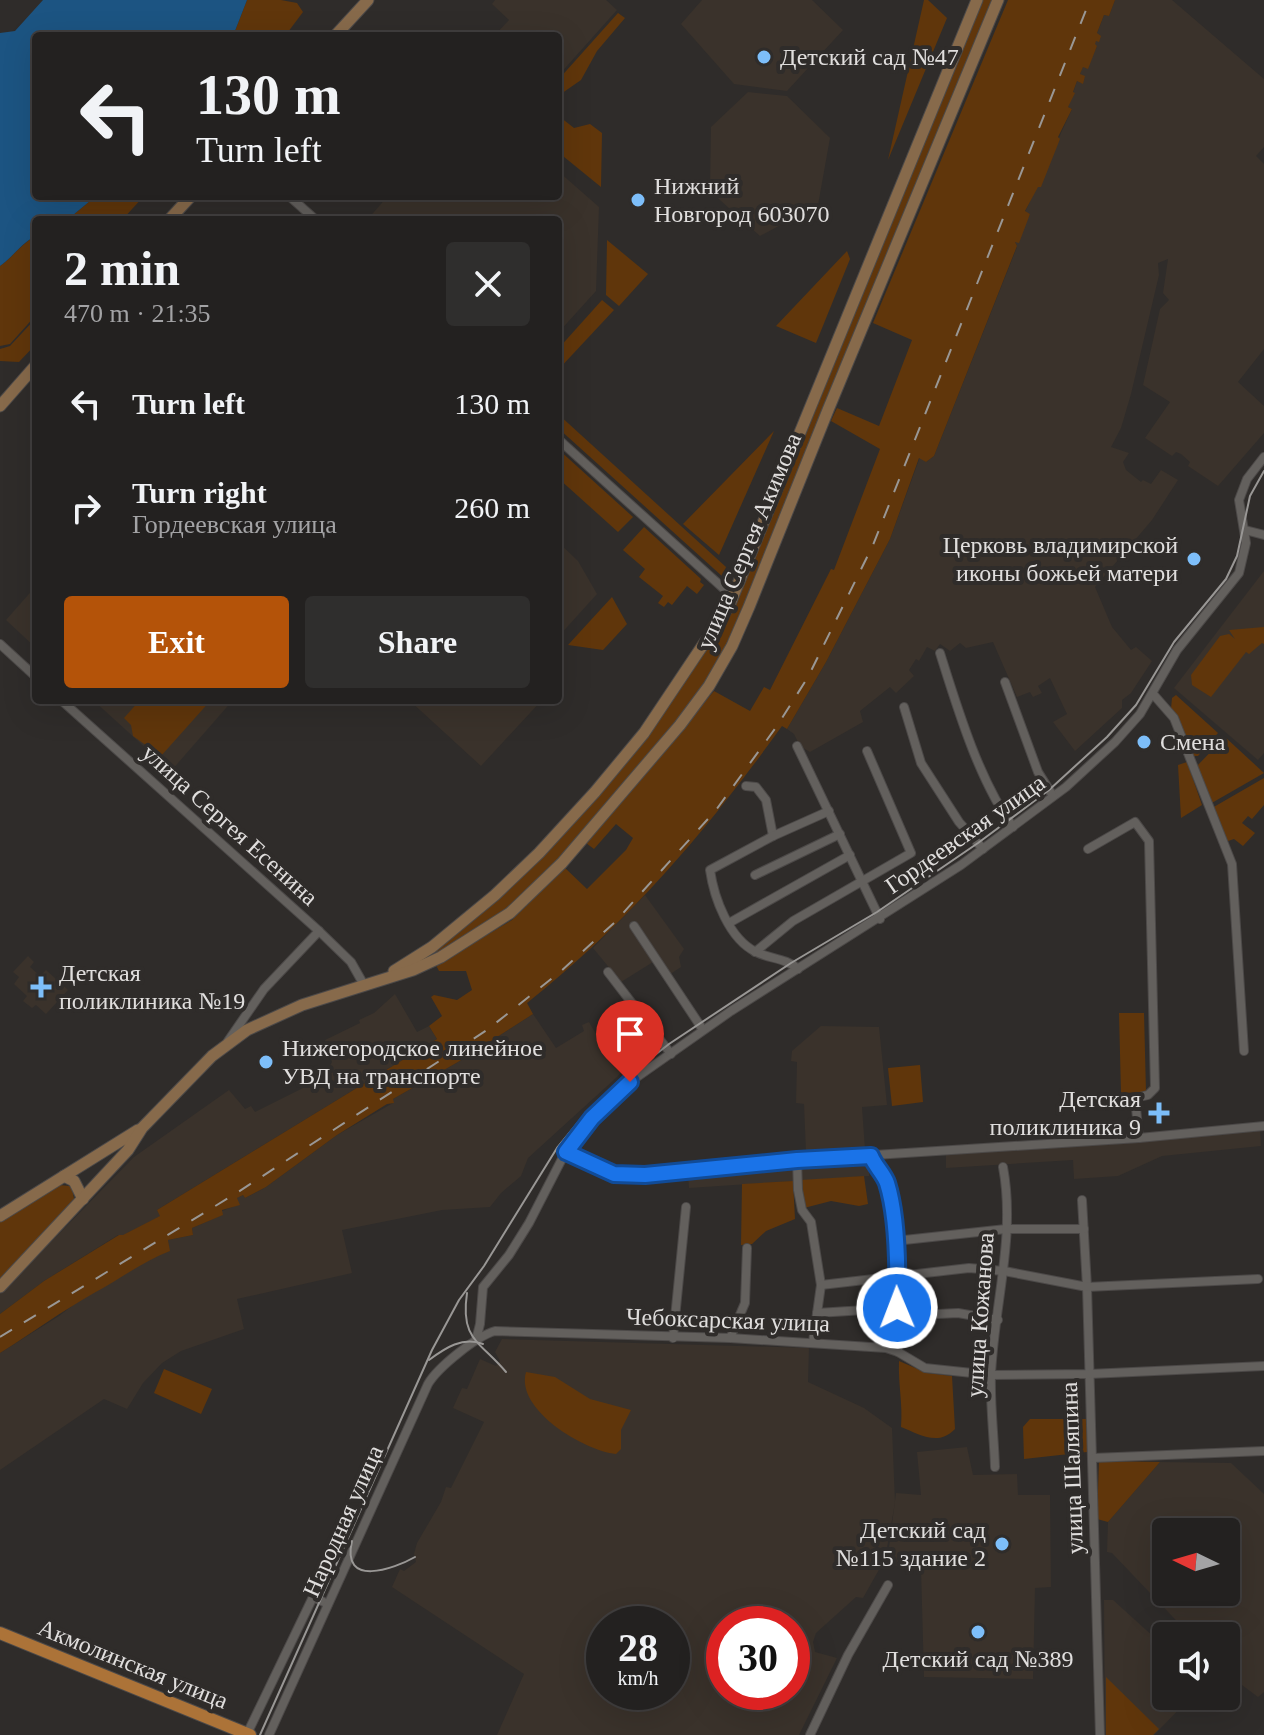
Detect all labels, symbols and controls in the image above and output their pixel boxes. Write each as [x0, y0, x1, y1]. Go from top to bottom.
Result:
place label: Детский сад №47 [780, 44, 959, 70]
marker: Детский сад №47 [755, 48, 773, 66]
icon: left [64, 64, 168, 168]
text: 130 m [196, 64, 341, 126]
text: Turn left [196, 130, 322, 170]
place label: Нижний Новгород 603070 [654, 173, 829, 227]
marker: Нижний Новгород 603070 [629, 191, 647, 209]
text: 2 min [64, 242, 180, 295]
button: close [446, 242, 530, 326]
text: 470 m · 21:35 [64, 299, 211, 328]
icon: left [64, 382, 108, 426]
text: Turn left [132, 387, 245, 420]
text: 130 m [454, 387, 530, 420]
street label: улица Сергея Акимова [692, 429, 806, 653]
text: Turn right [132, 476, 267, 509]
icon: right [64, 486, 108, 530]
text: 260 m [454, 491, 530, 524]
text: Гордеевская улица [132, 510, 337, 539]
place label: Церковь владимирской иконы божьей матери [943, 532, 1178, 586]
marker: Церковь владимирской иконы божьей матери [1185, 550, 1203, 568]
button: Exit [64, 596, 289, 688]
button: Share [305, 596, 530, 688]
place label: Смена [1160, 729, 1226, 755]
marker: Смена [1135, 733, 1153, 751]
street label: улица Сергея Есенина [137, 739, 323, 911]
street label: Гордеевская улица [880, 769, 1050, 899]
place label: Детская поликлиника №19 [59, 960, 245, 1014]
marker: Детская поликлиника №19 [30, 976, 52, 998]
pin [596, 1000, 664, 1082]
icon: arrive [608, 1012, 652, 1056]
place label: Нижегородское линейное УВД на транспорте [282, 1035, 543, 1089]
marker: Нижегородское линейное УВД на транспорте [257, 1053, 275, 1071]
place label: Детская поликлиника 9 [990, 1086, 1141, 1140]
marker: Детская поликлиника 9 [1148, 1102, 1170, 1124]
street label: улица Кожанова [961, 1231, 999, 1398]
position arrow [855, 1266, 939, 1350]
street label: Чебоксарская улица [626, 1303, 831, 1337]
street label: улица Шаляпина [1056, 1381, 1088, 1555]
street label: Народная улица [298, 1441, 388, 1601]
place label: Детский сад №115 здание 2 [836, 1517, 986, 1571]
north arrow [1152, 1518, 1240, 1606]
map controls [1152, 1518, 1240, 1710]
marker: Детский сад №115 здание 2 [993, 1535, 1011, 1553]
speed limit sign: 30 [706, 1606, 810, 1710]
street label: Акмолинская улица [34, 1614, 232, 1714]
button: sound [1152, 1622, 1240, 1710]
marker: Детский сад №389 [969, 1623, 987, 1641]
text: 28 [618, 1625, 658, 1670]
place label: Детский сад №389 [883, 1646, 1073, 1672]
text: km/h [617, 1667, 659, 1689]

